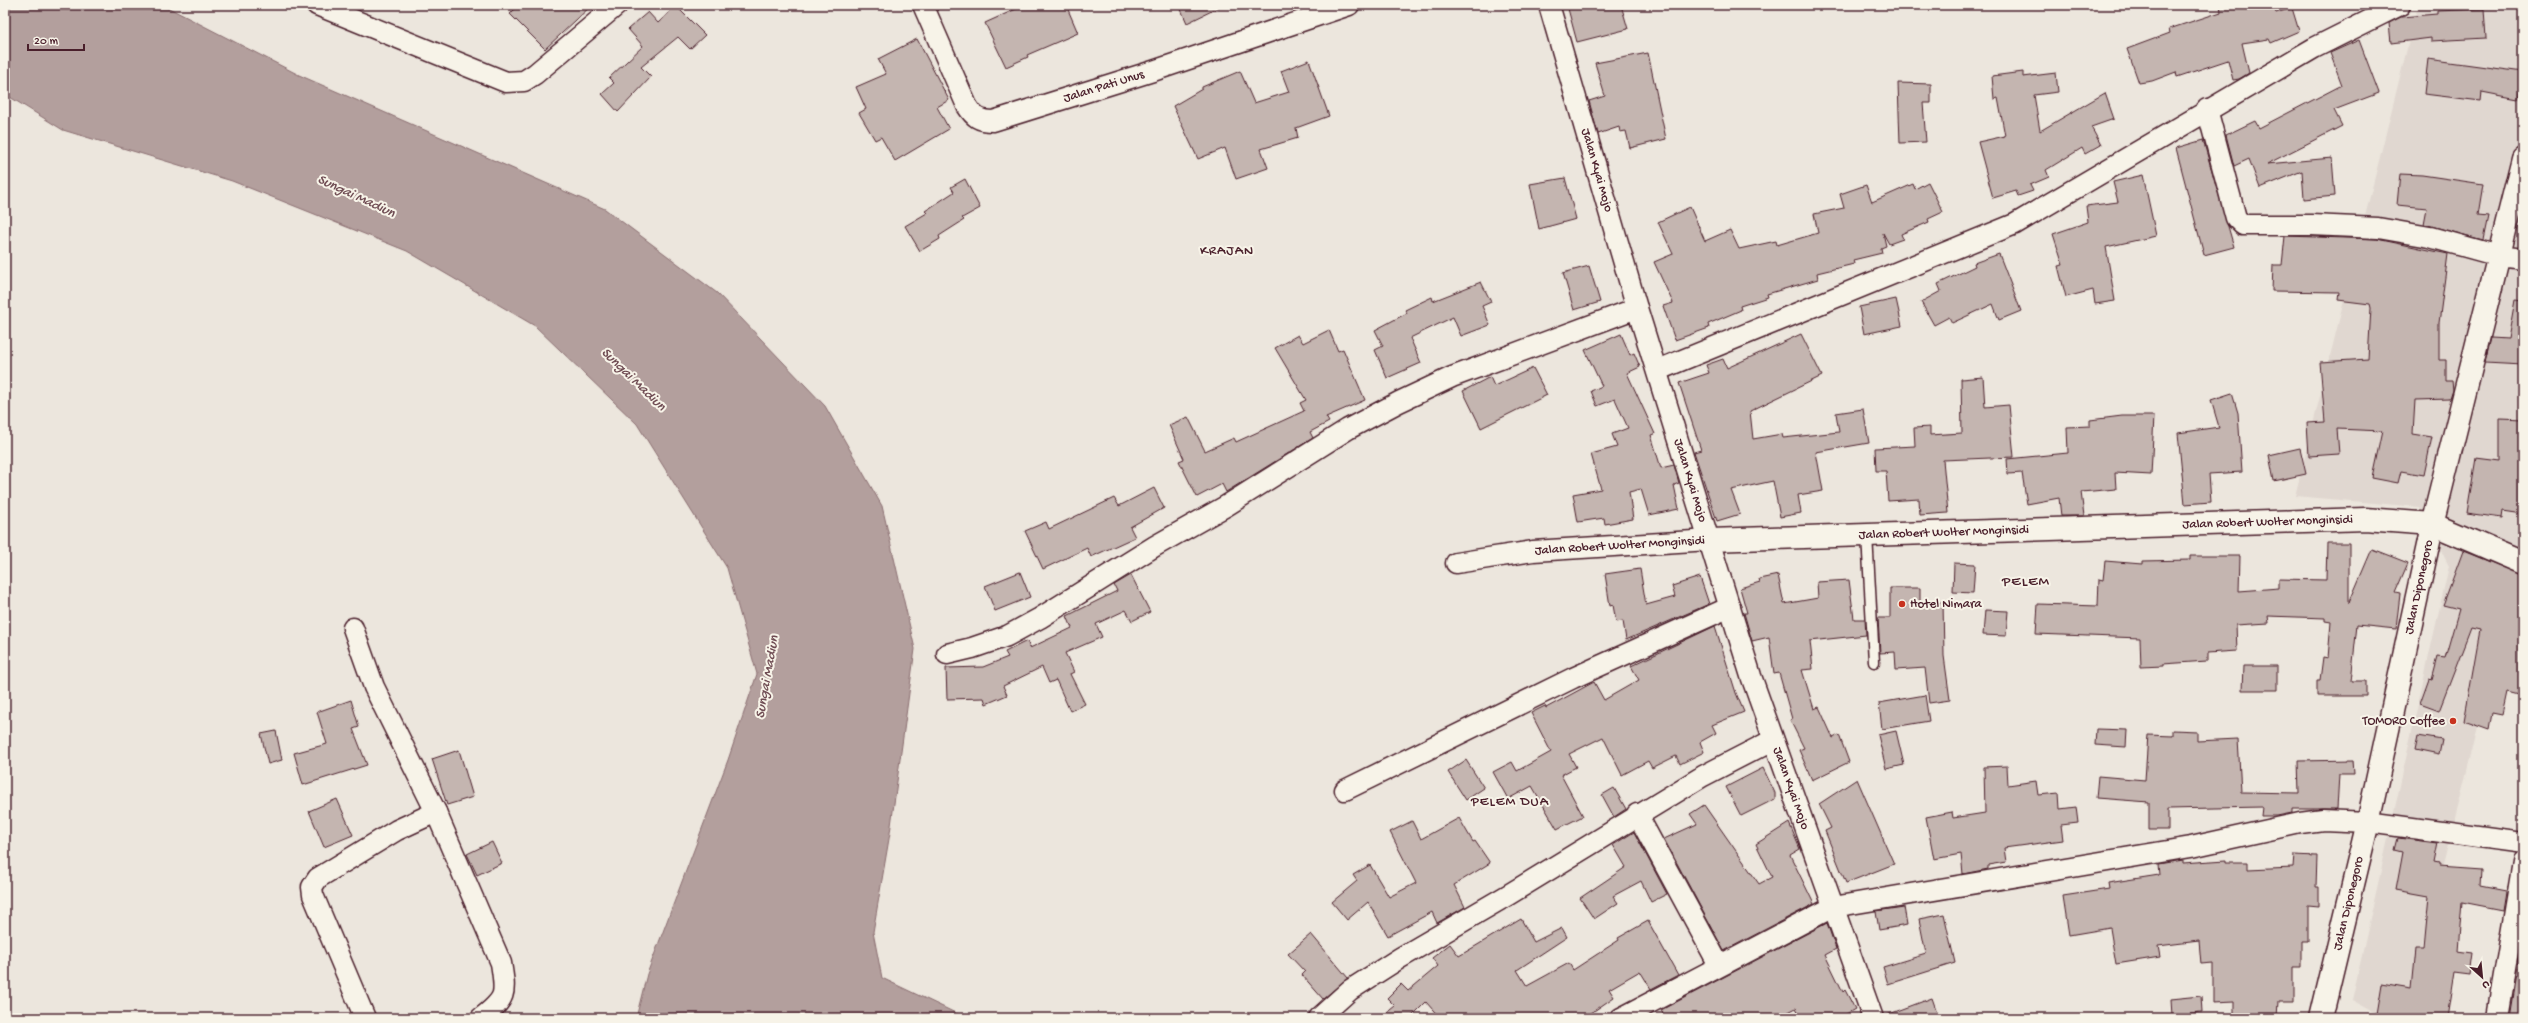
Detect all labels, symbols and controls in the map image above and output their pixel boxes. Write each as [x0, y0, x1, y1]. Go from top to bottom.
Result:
scale bar [28, 26, 84, 52]
text: 20 m [34, 35, 59, 49]
street label: Jalan Pati Unus [1062, 66, 1147, 106]
street label: Jalan Kyai Mojo [1578, 127, 1616, 214]
water label: Sungai Madiun [314, 172, 398, 223]
district label: KRAJAN [1200, 243, 1254, 260]
water label: Sungai Madiun [597, 345, 669, 415]
street label: Jalan Kyai Mojo [1670, 437, 1710, 524]
street label: Jalan Robert Wolter Monginsidi [2182, 512, 2353, 532]
street label: Jalan Robert Wolter Monginsidi [1858, 522, 2030, 543]
street label: Jalan Robert Wolter Monginsidi [1534, 533, 1706, 558]
street label: Jalan Diponegoro [2401, 538, 2437, 636]
district label: PELEM [2001, 573, 2050, 591]
place label: Hotel Nimara [1910, 597, 1982, 612]
marker: Hotel Nimara [1897, 599, 1907, 609]
water label: Sungai Madiun [752, 634, 784, 720]
place label: TOMORO Coffee [2361, 714, 2445, 729]
marker: TOMORO Coffee [2448, 716, 2458, 726]
street label: Jalan Kyai Mojo [1769, 745, 1813, 832]
district label: PELEM DUA [1470, 794, 1549, 811]
street label: Jalan Diponegoro [2330, 854, 2367, 952]
north arrow [2462, 957, 2502, 997]
text: U [2480, 977, 2491, 991]

